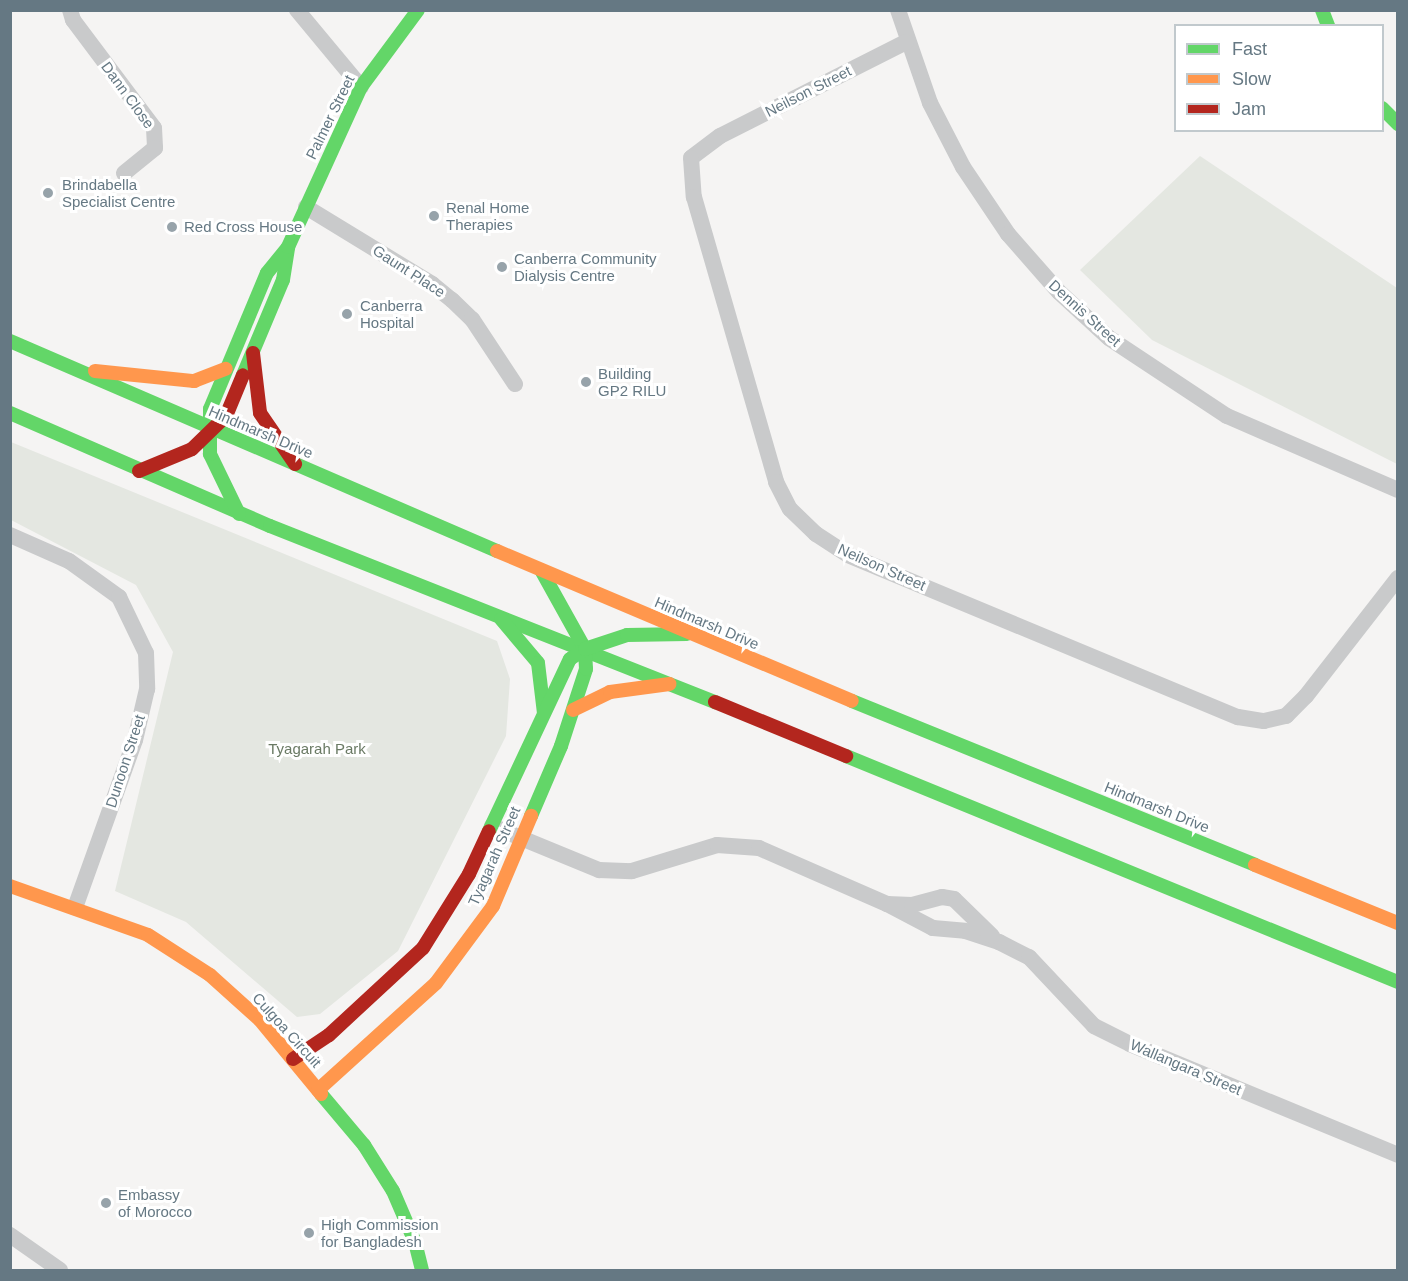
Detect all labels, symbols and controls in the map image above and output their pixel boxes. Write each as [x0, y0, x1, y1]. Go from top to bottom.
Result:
legend [1174, 24, 1384, 132]
text: Fast [1232, 39, 1267, 59]
street label: Dann Close [98, 58, 158, 132]
street label: Neilson Street [762, 62, 854, 120]
text: Slow [1232, 69, 1271, 89]
street label: Palmer Street [302, 72, 358, 162]
text: Jam [1232, 99, 1266, 119]
place label: Brindabella Specialist Centre [62, 175, 175, 210]
marker: Brindabella Specialist Centre [39, 184, 57, 202]
place label: Renal Home Therapies [446, 198, 529, 233]
marker: Renal Home Therapies [427, 209, 441, 223]
place label: Red Cross House [184, 218, 302, 236]
marker: Red Cross House [165, 220, 179, 234]
street label: Gaunt Place [369, 241, 449, 301]
place label: Canberra Community Dialysis Centre [514, 249, 657, 284]
marker: Canberra Community Dialysis Centre [495, 260, 509, 274]
street label: Dennis Street [1045, 276, 1125, 350]
place label: Canberra Hospital [360, 296, 423, 331]
marker: Canberra Hospital [338, 305, 356, 323]
place label: Building GP2 RILU [598, 364, 666, 399]
marker: Building GP2 RILU [579, 375, 593, 389]
street label: Hindmarsh Drive [206, 402, 316, 462]
street label: Neilson Street [835, 540, 929, 594]
street label: Hindmarsh Drive [652, 593, 762, 653]
street label: Dunoon Street [101, 712, 149, 810]
park label: Tyagarah Park [268, 740, 366, 758]
street label: Hindmarsh Drive [1102, 778, 1212, 836]
street label: Tyagarah Street [464, 804, 524, 908]
street label: Culgoa Circuit [249, 989, 325, 1071]
street label: Wallangara Street [1127, 1035, 1245, 1099]
place label: Embassy of Morocco [118, 1185, 192, 1220]
marker: Embassy of Morocco [99, 1196, 113, 1210]
place label: High Commission for Bangladesh [321, 1215, 439, 1250]
marker: High Commission for Bangladesh [302, 1226, 316, 1240]

